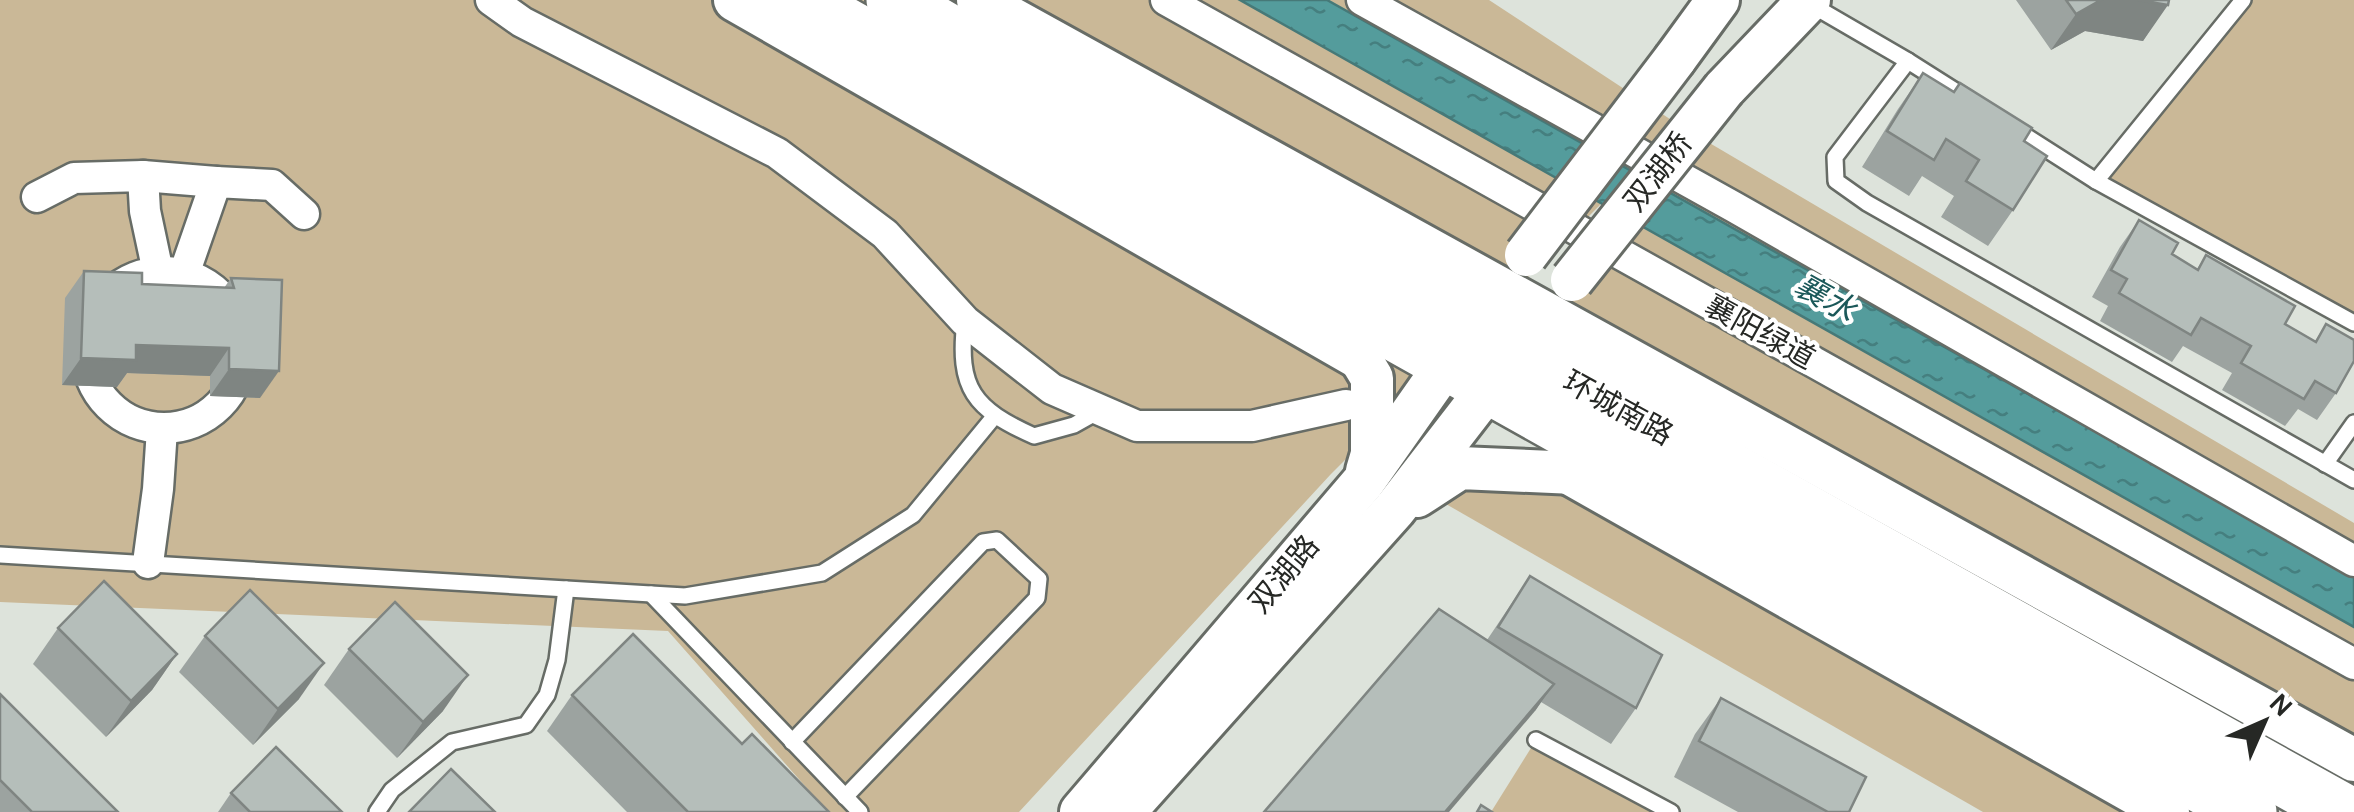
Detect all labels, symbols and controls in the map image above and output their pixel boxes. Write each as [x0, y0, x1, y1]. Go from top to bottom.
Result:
street label: 双湖桥 [1616, 125, 1700, 219]
water label: 襄水 [1788, 266, 1864, 331]
street label: 襄阳绿道 [1699, 287, 1821, 377]
street label: 环城南路 [1557, 363, 1679, 453]
street label: 双湖路 [1241, 528, 1327, 620]
north arrow [2214, 672, 2314, 772]
text: N [2263, 686, 2300, 723]

